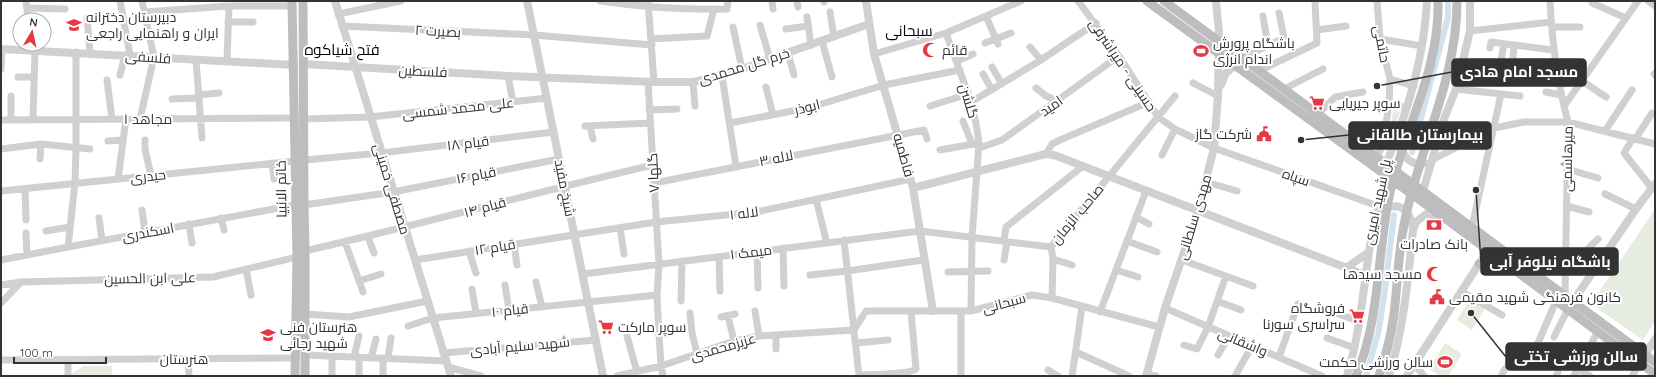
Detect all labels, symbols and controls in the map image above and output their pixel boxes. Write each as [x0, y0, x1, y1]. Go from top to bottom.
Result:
place label: دبیرستان دخترانه ایران و راهنمایی راجعی [86, 8, 219, 42]
north arrow [12, 12, 52, 52]
text: N [28, 15, 39, 30]
street label: حسینی - میراشرفی [1085, 15, 1161, 115]
school or university icon: دبیرستان دخترانه ایران و راهنمایی راجعی [65, 16, 83, 34]
street label: بصیرت ۲ [414, 21, 462, 41]
district label: سبحانی [885, 21, 933, 41]
street label: حاتمی [1370, 24, 1394, 64]
place label: باشگاه پرورش اندام انرژی [1213, 34, 1295, 69]
district label: فتح شیاکوه [304, 40, 380, 61]
mosque icon: قائم [921, 41, 939, 59]
place label: قائم [942, 41, 968, 60]
sports icon: باشگاه پرورش اندام انرژی [1192, 42, 1210, 60]
street label: خرم گل محمدی [696, 44, 792, 89]
street label: فلسفی [124, 46, 172, 68]
callout: مسجد امام هادی [1452, 59, 1586, 86]
street label: فلسطین [398, 61, 448, 81]
text: مسجد امام هادی [1460, 62, 1578, 82]
street label: گلشن [955, 81, 983, 121]
street label: امید [1036, 92, 1066, 120]
street label: علی محمد شمسی [401, 93, 515, 123]
supermarket icon: سوپر جیریایی [1308, 94, 1326, 112]
place label: سوپر جیریایی [1329, 94, 1401, 113]
street label: ابوذر [791, 95, 822, 119]
street label: مجاهد ۱ [124, 110, 172, 128]
callout: بیمارستان طالقانی [1349, 122, 1491, 149]
place label: شرکت گاز [1194, 125, 1252, 143]
public building icon: شرکت گاز [1255, 125, 1273, 143]
text: بیمارستان طالقانی [1357, 125, 1483, 144]
street label: میرهاشمی [1557, 126, 1577, 192]
street label: قیام ۱۸ [446, 131, 490, 156]
street label: فاطمیه [889, 131, 919, 179]
street label: مصطفی خمینی [370, 141, 414, 237]
street label: لاله ۳ [757, 146, 795, 170]
street label: گلها ۷ [643, 153, 663, 193]
street label: پل شهید امیری [1359, 157, 1396, 247]
street label: شیخ مفید [551, 158, 579, 218]
street label: خاتم الانبیا [271, 160, 292, 218]
street label: قیام ۱۶ [454, 162, 498, 189]
street label: سپاه [1280, 164, 1312, 191]
street label: حیدری [129, 165, 167, 187]
street label: مهدی سلطانی [1172, 172, 1216, 262]
street label: صاحب الزمان [1047, 180, 1107, 248]
street label: قیام ۱۴ [462, 193, 508, 222]
street label: لاله ۱ [728, 202, 760, 224]
bank icon: بانک صادرات [1425, 216, 1443, 234]
street label: اسکندری [121, 219, 175, 245]
street label: قیام ۱۲ [473, 235, 517, 260]
place label: بانک صادرات [1400, 235, 1468, 253]
street label: میمک ۱ [729, 240, 773, 264]
callout: باشگاه نیلوفر آبی [1481, 248, 1618, 275]
text: باشگاه نیلوفر آبی [1489, 252, 1611, 271]
place label: مسجد سیدها [1343, 265, 1422, 283]
mosque icon: مسجد سیدها [1425, 265, 1443, 283]
street label: علی ابن الحسین [104, 268, 196, 288]
public building icon: کانون فرهنگی شهید مقیمی [1428, 288, 1446, 306]
place label: کانون فرهنگی شهید مقیمی [1449, 288, 1621, 306]
street label: سبحانی [980, 289, 1028, 317]
street label: قیام ۱۰ [491, 299, 530, 322]
place label: فروشگاه سراسری سورنا [1263, 299, 1345, 333]
supermarket icon: فروشگاه سراسری سورنا [1348, 307, 1366, 325]
place label: هنرستان فنی شهید رجائی [280, 318, 357, 352]
supermarket icon: سوپر مارکت [597, 318, 615, 336]
place label: سوپر مارکت [618, 318, 686, 337]
street label: واشقانی [1215, 324, 1271, 360]
school or university icon: هنرستان فنی شهید رجائی [259, 326, 277, 344]
street label: عزیزمحمدی [688, 329, 758, 365]
street label: شهید سلیم آبادی [469, 333, 571, 360]
scale bar [14, 339, 106, 365]
callout: سالن ورزشی تختی [1506, 343, 1646, 370]
text: 100 m [20, 345, 53, 360]
text: سالن ورزشی تختی [1514, 347, 1638, 366]
street label: هنرستان [160, 350, 208, 368]
place label: سالن ورزشی حکمت [1319, 353, 1433, 371]
sports icon: سالن ورزشی حکمت [1436, 353, 1454, 371]

